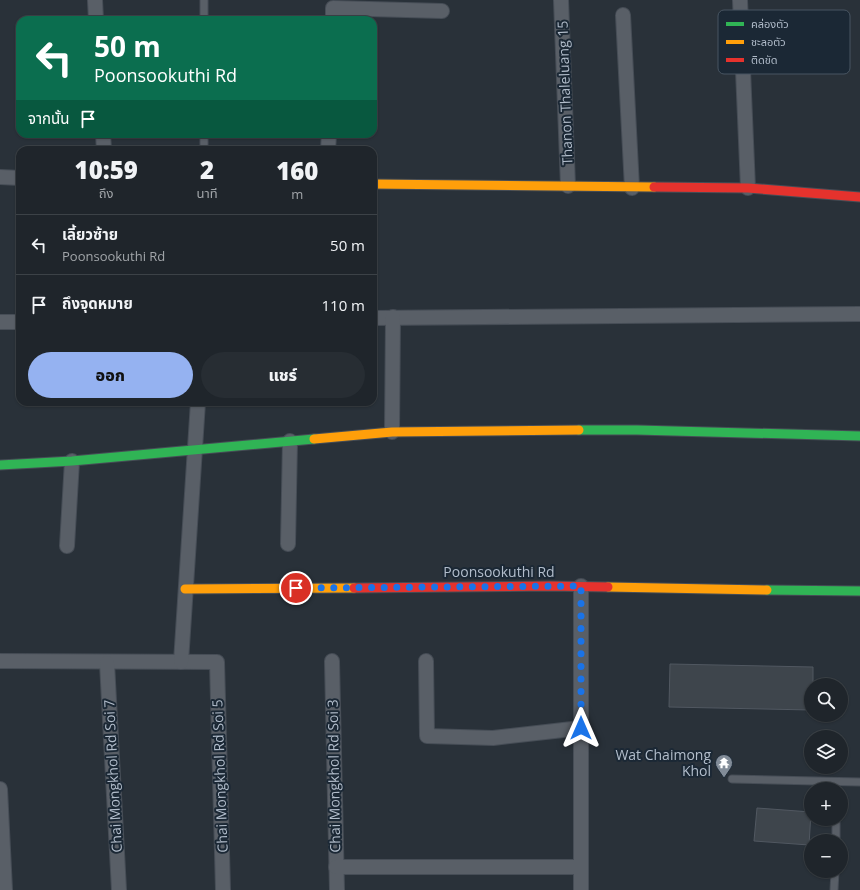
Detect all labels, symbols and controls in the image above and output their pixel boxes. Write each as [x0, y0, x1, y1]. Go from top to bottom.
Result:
legend [718, 10, 850, 74]
text: คล่องตัว [751, 16, 789, 31]
street label: Thanon Thaleluang 15 [552, 20, 577, 166]
text: 50 m [94, 27, 161, 65]
icon: left [28, 32, 80, 84]
text: ชะลอตัว [751, 34, 786, 49]
text: ติดขัด [751, 52, 778, 67]
text: Poonsookuthi Rd [94, 63, 237, 87]
text: จากนั้น [28, 108, 69, 128]
icon: arrive [77, 108, 99, 130]
text: 10:59 [75, 153, 138, 186]
text: 2 [200, 153, 214, 186]
text: 160 [276, 154, 318, 187]
text: ถึง [99, 184, 114, 202]
text: นาที [196, 184, 218, 202]
text: m [291, 185, 303, 203]
text: เลี้ยวซ้าย [62, 224, 118, 244]
icon: left [28, 234, 50, 256]
text: 50 m [330, 235, 365, 255]
text: Poonsookuthi Rd [62, 247, 165, 265]
text: ถึงจุดหมาย [62, 293, 133, 313]
icon: arrive [28, 294, 50, 316]
text: 110 m [321, 295, 365, 315]
button: ออก [28, 352, 193, 398]
button: แชร์ [201, 352, 365, 398]
street label: Poonsookuthi Rd [443, 562, 555, 581]
pin [279, 571, 313, 605]
icon: arrive [285, 577, 307, 599]
map controls [804, 678, 848, 878]
button: search [804, 678, 848, 722]
street label: Chai Mongkhol Rd Soi 7 [99, 699, 126, 853]
street label: Chai Mongkhol Rd Soi 5 [207, 699, 232, 853]
street label: Chai Mongkhol Rd Soi 3 [323, 699, 344, 853]
position arrow [560, 707, 602, 749]
button: layers [804, 730, 848, 774]
place label: Wat Chaimong Khol [615, 745, 711, 780]
temple icon: Wat Chaimong Khol [714, 753, 734, 778]
button: + [804, 782, 848, 826]
button: − [804, 834, 848, 878]

